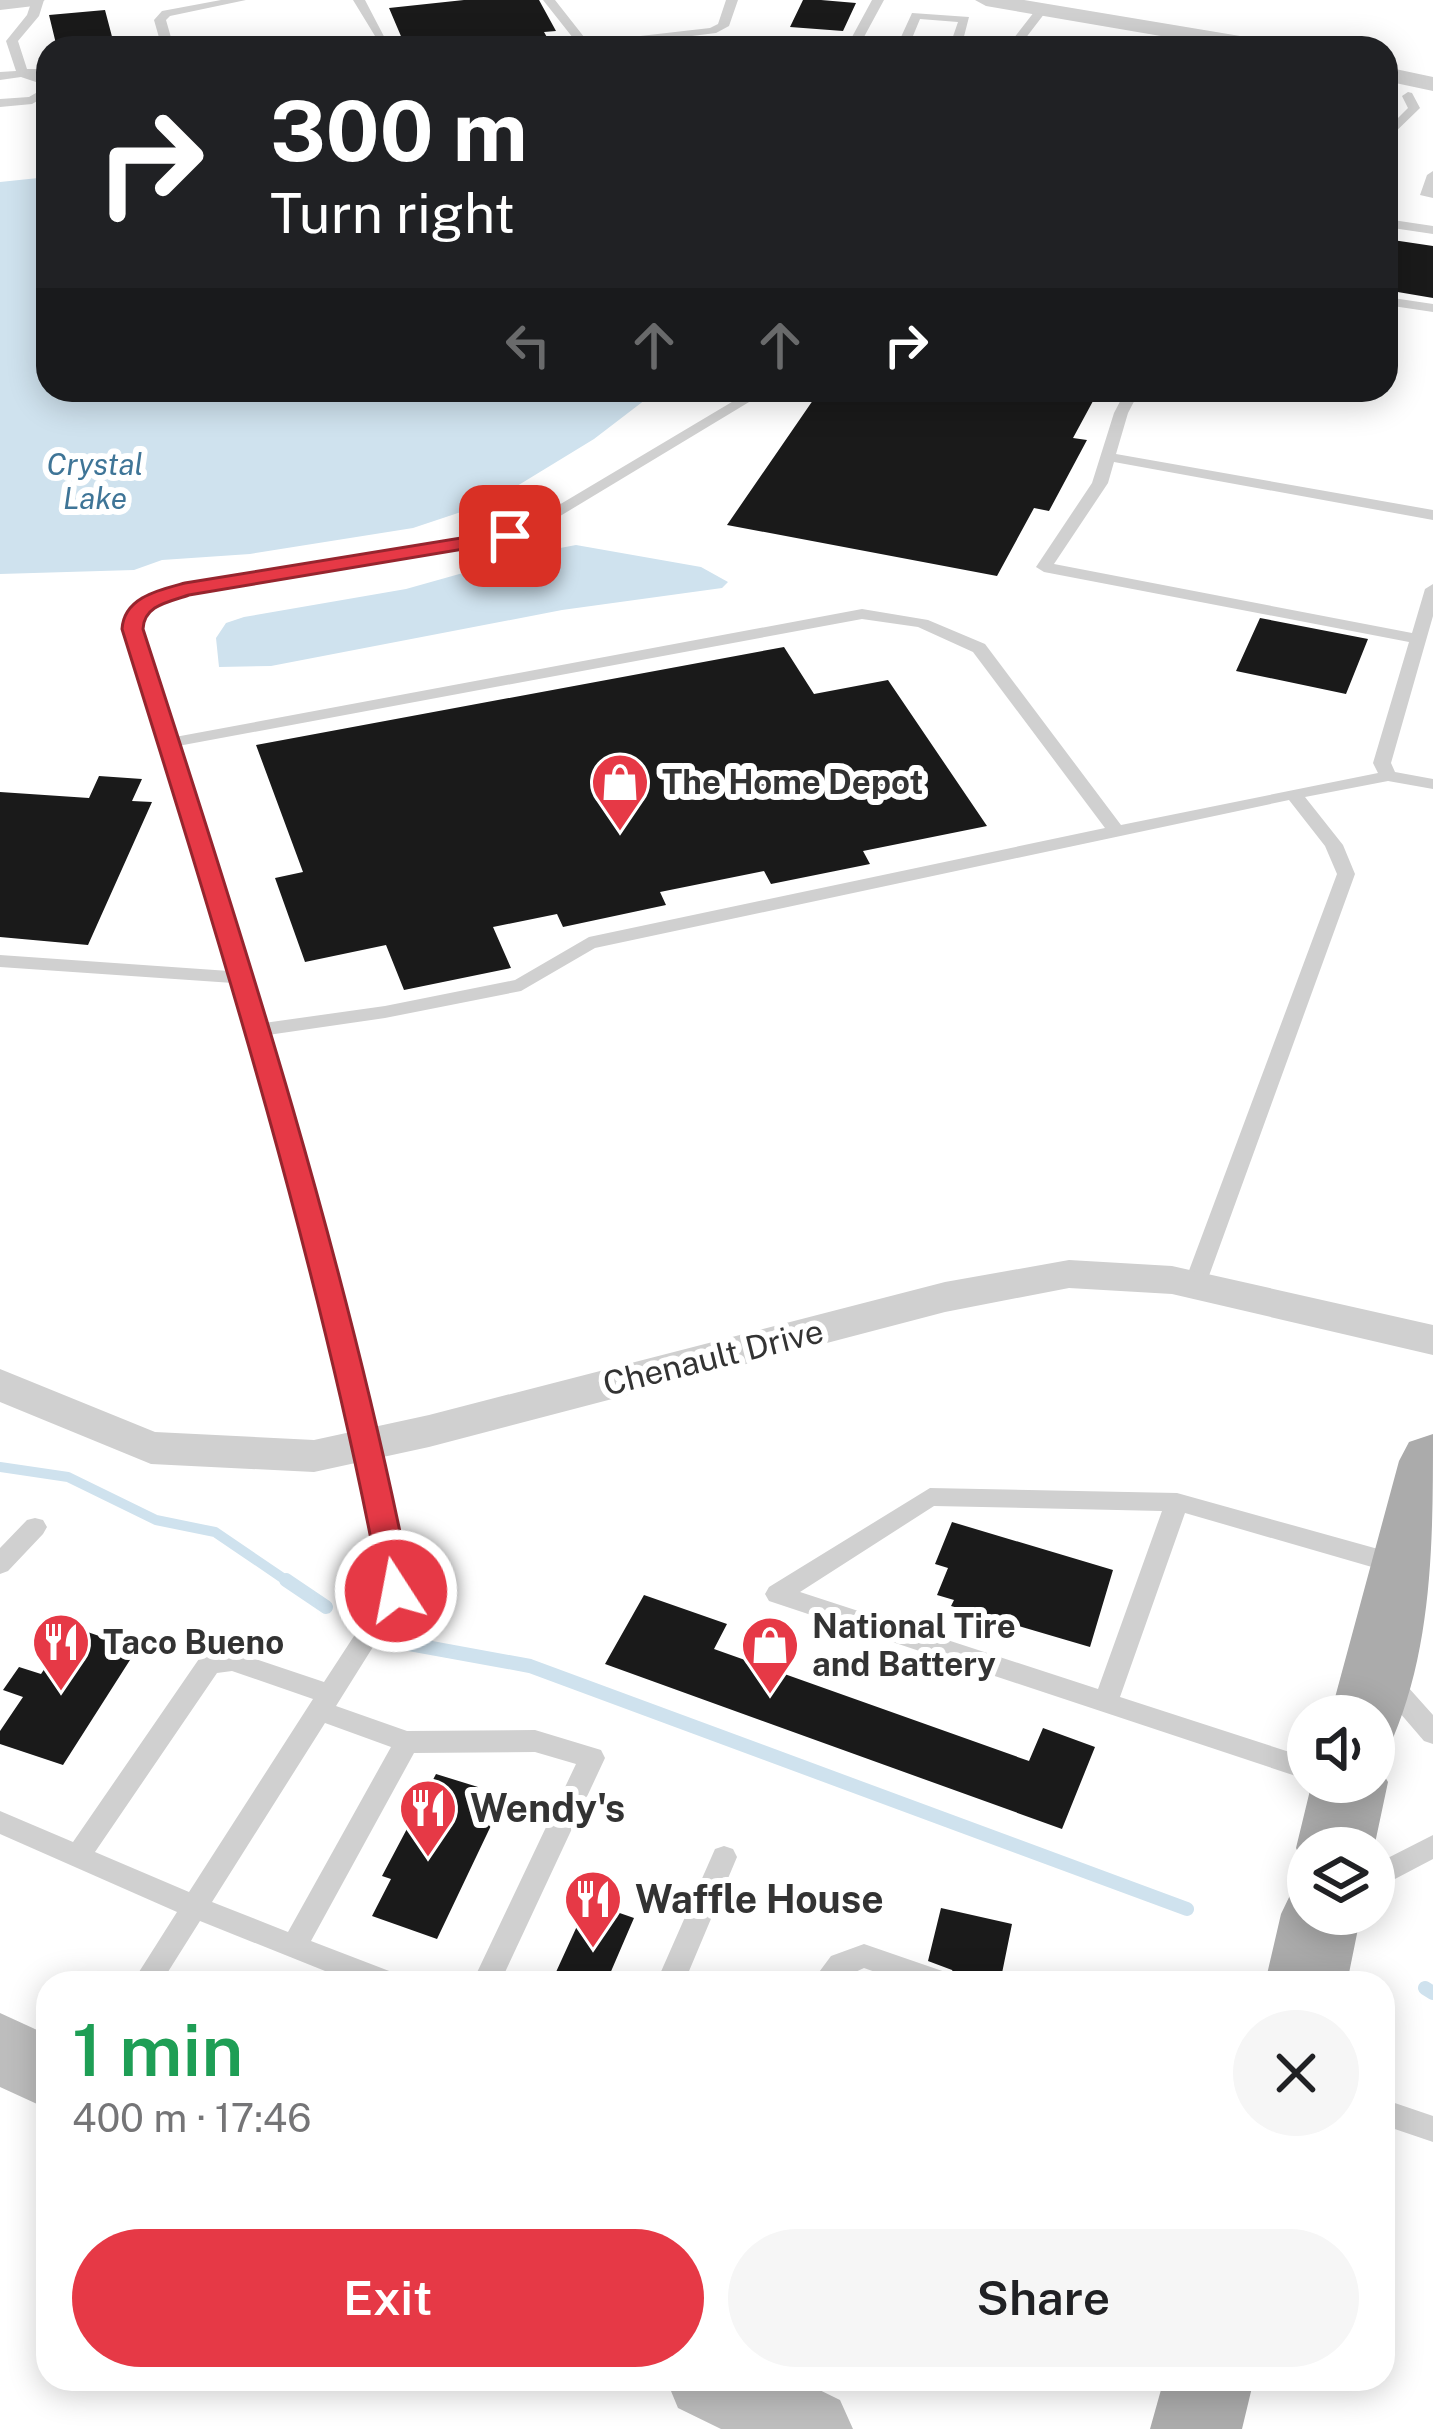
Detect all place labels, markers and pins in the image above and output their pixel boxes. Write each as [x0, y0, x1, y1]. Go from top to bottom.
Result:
pin [459, 485, 561, 587]
shop icon: The Home Depot [589, 751, 651, 833]
place label: The Home Depot [662, 763, 923, 801]
place label: National Tire and Battery [812, 1607, 1016, 1683]
restaurant icon: Taco Bueno [30, 1611, 92, 1693]
shop icon: National Tire and Battery [739, 1614, 801, 1696]
place label: Taco Bueno [103, 1623, 284, 1661]
restaurant icon: Wendy's [397, 1777, 459, 1859]
place label: Wendy's [470, 1785, 625, 1831]
restaurant icon: Waffle House [562, 1868, 624, 1950]
place label: Waffle House [635, 1876, 884, 1922]

